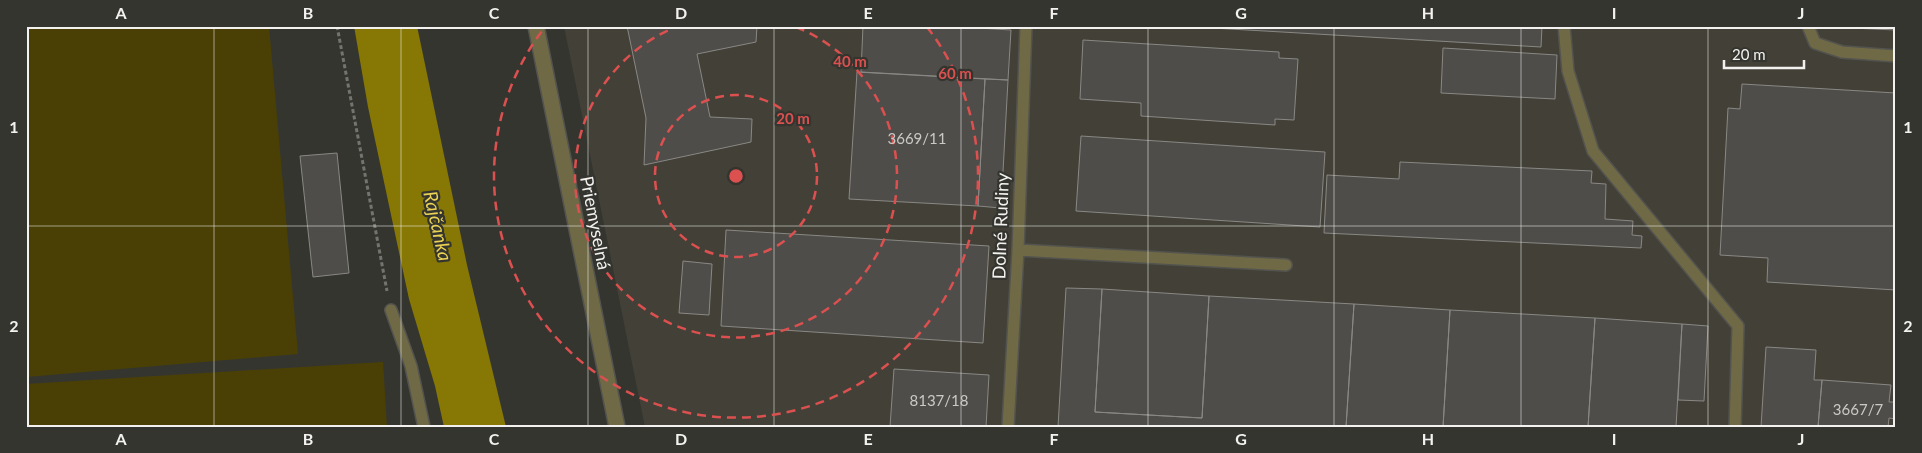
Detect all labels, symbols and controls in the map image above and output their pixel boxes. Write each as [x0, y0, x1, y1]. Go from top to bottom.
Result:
text: A [114, 3, 127, 22]
text: B [303, 3, 313, 22]
text: C [489, 3, 500, 22]
text: D [675, 3, 687, 22]
text: E [863, 3, 873, 22]
text: F [1049, 3, 1059, 22]
text: G [1235, 3, 1247, 22]
text: H [1422, 3, 1434, 22]
text: I [1612, 3, 1616, 22]
text: J [1798, 3, 1804, 22]
scale bar [1724, 38, 1804, 70]
text: 20 m [1732, 45, 1766, 63]
text: 40 m [833, 52, 867, 70]
text: 60 m [938, 64, 972, 82]
text: 20 m [776, 109, 810, 127]
text: 1 [9, 117, 19, 136]
text: 1 [1903, 117, 1913, 136]
house number: 3669/11 [888, 129, 946, 147]
centre of rings [727, 167, 745, 185]
street label: Dolné Rudiny [987, 172, 1013, 280]
street label: Priemyselná [576, 174, 616, 272]
water label: Rajčanka [419, 189, 458, 263]
text: 2 [9, 316, 19, 335]
text: 2 [1903, 316, 1913, 335]
house number: 8137/18 [910, 391, 968, 409]
house number: 3667/7 [1833, 400, 1883, 418]
text: A [114, 429, 127, 448]
text: B [303, 429, 313, 448]
text: C [489, 429, 500, 448]
text: D [675, 429, 687, 448]
text: E [863, 429, 873, 448]
text: F [1049, 429, 1059, 448]
text: G [1235, 429, 1247, 448]
text: H [1422, 429, 1434, 448]
text: I [1612, 429, 1616, 448]
text: J [1798, 429, 1804, 448]

